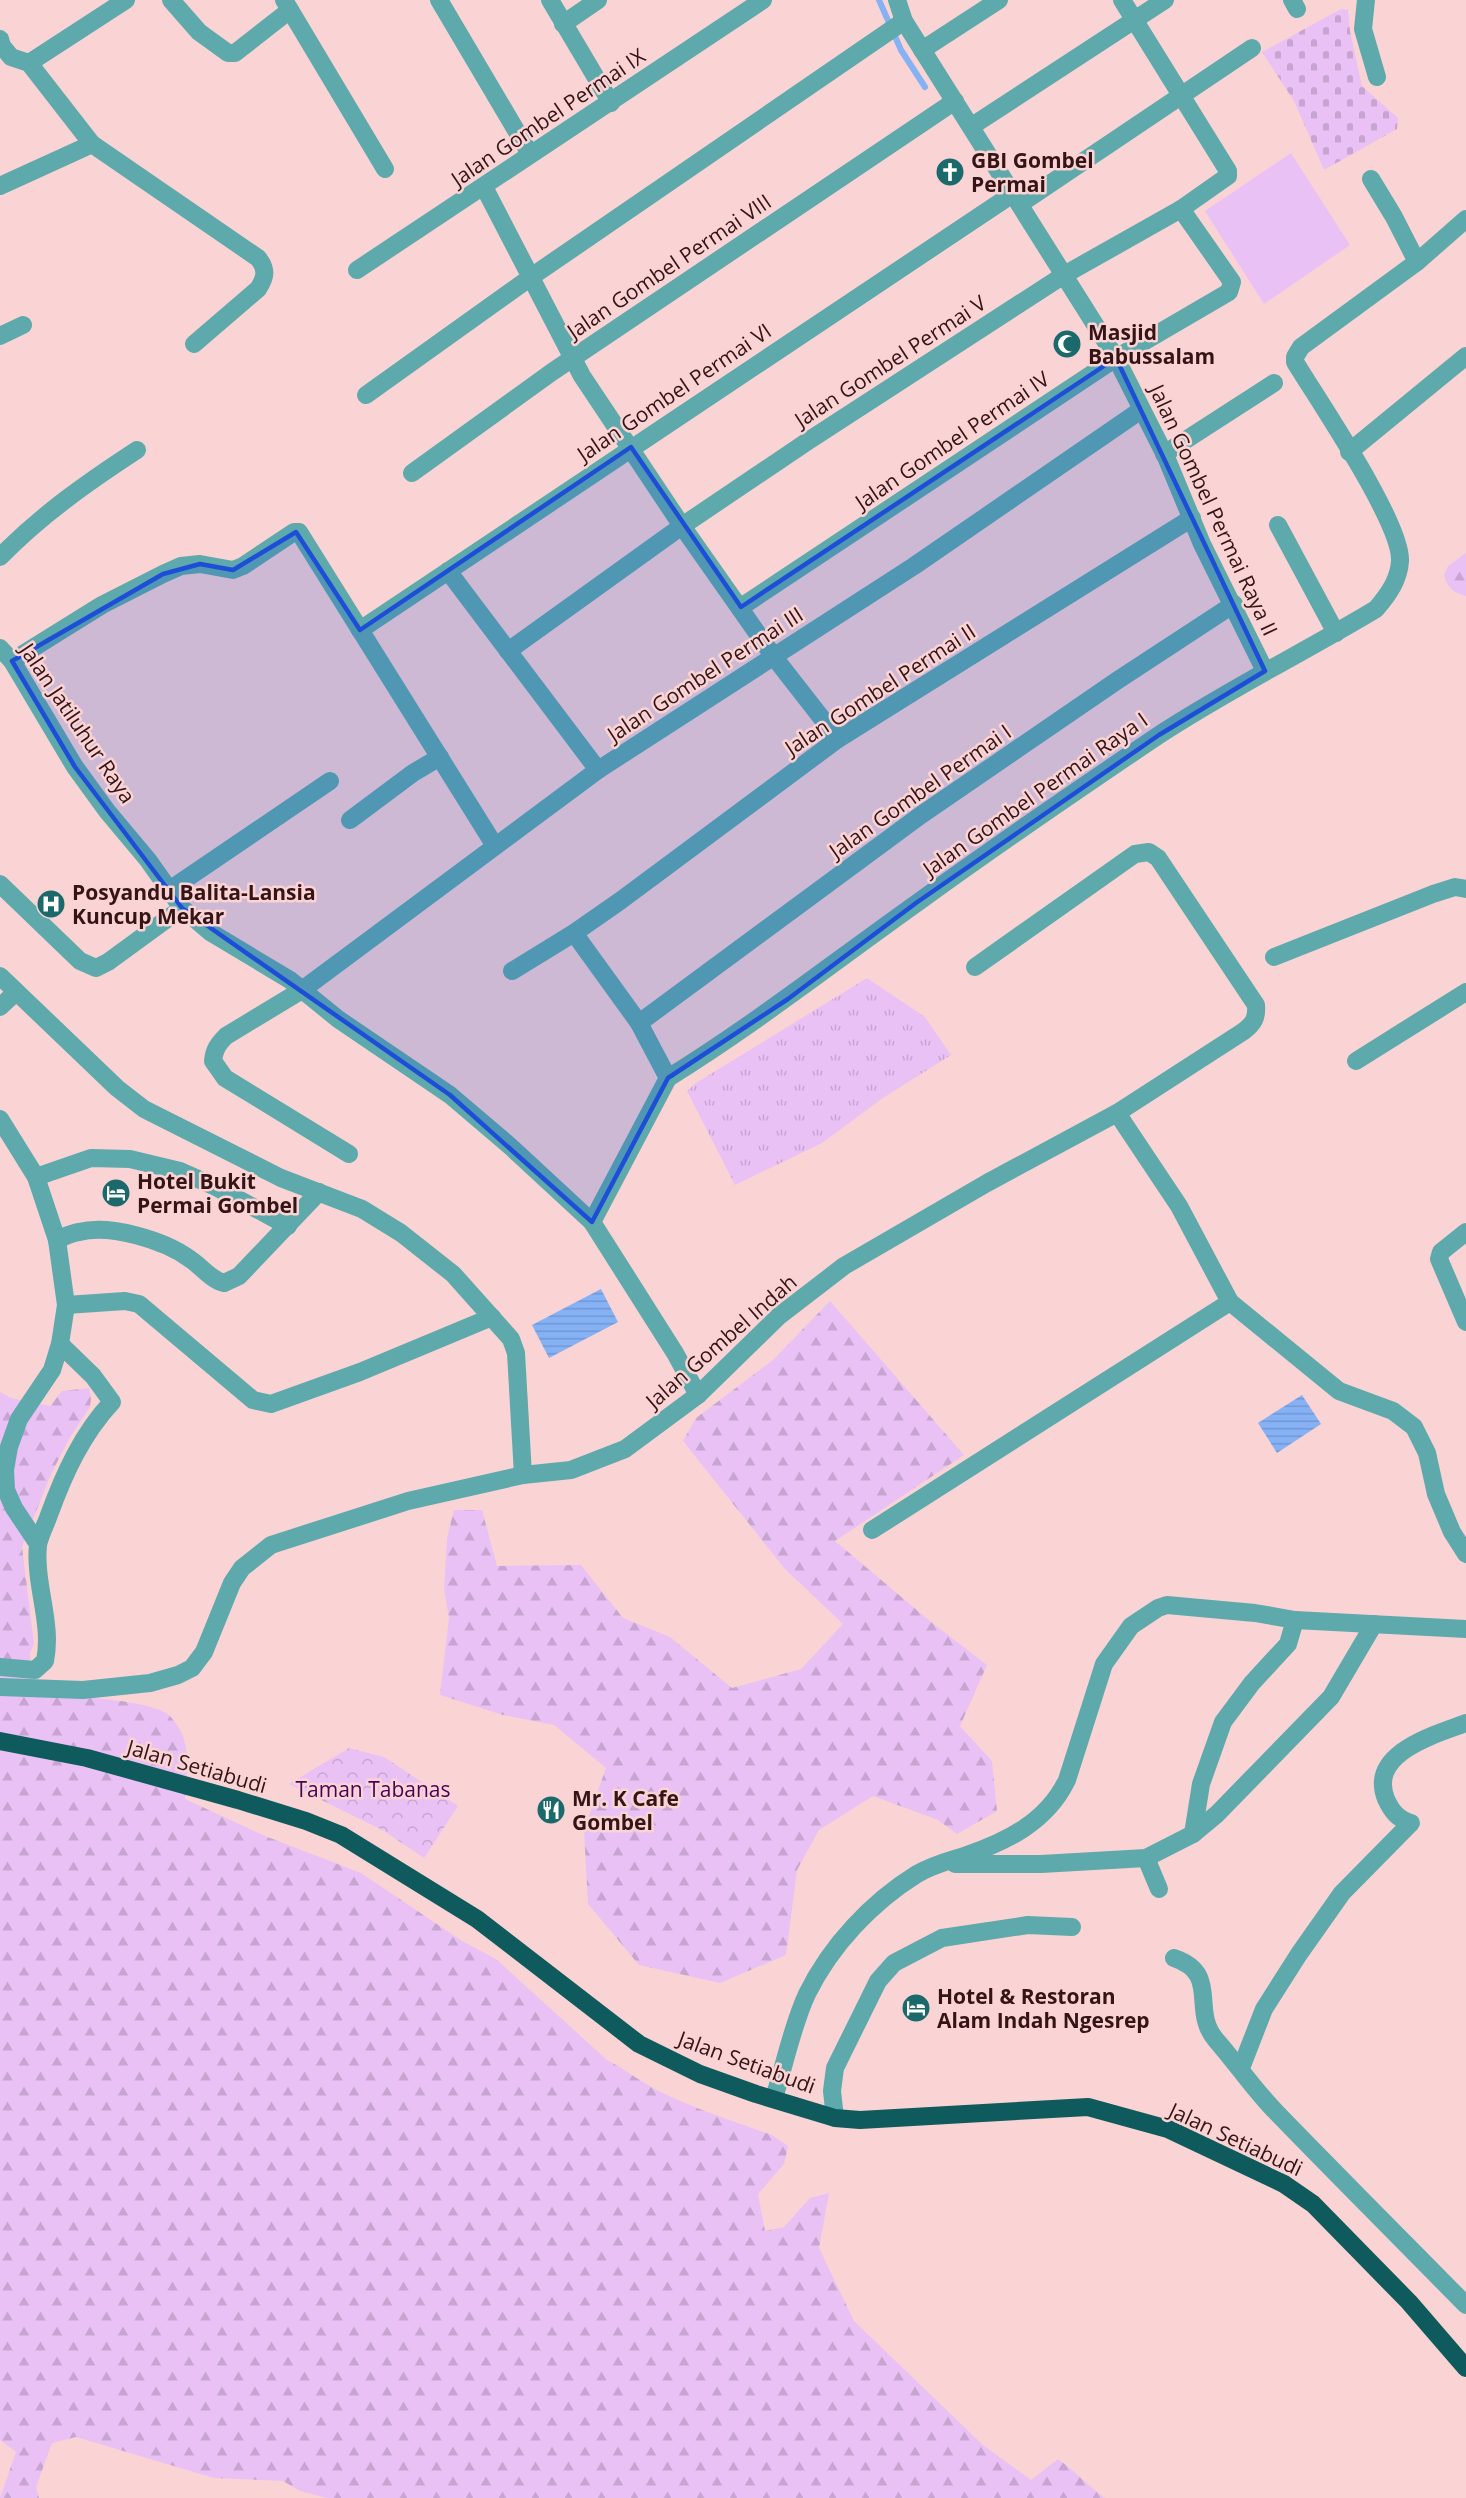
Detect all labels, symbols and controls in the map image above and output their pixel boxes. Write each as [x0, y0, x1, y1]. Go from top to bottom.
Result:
street label: Jalan Gombel Permai IX [444, 41, 651, 194]
place label: GBI Gombel Permai [971, 146, 1094, 198]
church icon: GBI Gombel Permai [934, 156, 966, 188]
street label: Jalan Gombel Permai VIII [560, 187, 776, 346]
street label: Jalan Gombel Permai V [787, 288, 991, 434]
street label: Jalan Gombel Permai VI [570, 316, 777, 469]
place label: Masjid Babussalam [1088, 318, 1215, 370]
mosque icon: Masjid Babussalam [1051, 328, 1083, 360]
street label: Jalan Gombel Permai IV [848, 364, 1055, 517]
street label: Jalan Gombel Permai Raya II [1143, 378, 1285, 640]
street label: Jalan Gombel Permai III [600, 600, 808, 749]
street label: Jalan Gombel Permai II [778, 617, 981, 762]
street label: Jalan Jatiluhur Raya [13, 636, 142, 809]
street label: Jalan Gombel Permai Raya I [915, 706, 1153, 884]
street label: Jalan Gombel Permai I [822, 718, 1017, 866]
place label: Posyandu Balita-Lansia Kuncup Mekar [72, 878, 316, 930]
hospital icon: Posyandu Balita-Lansia Kuncup Mekar [35, 888, 67, 920]
place label: Hotel Bukit Permai Gombel [137, 1167, 298, 1219]
hotel icon: Hotel Bukit Permai Gombel [100, 1177, 132, 1209]
street label: Jalan Gombel Indah [638, 1268, 802, 1416]
street label: Jalan Setiabudi [122, 1732, 270, 1799]
park label: Taman Tabanas [296, 1775, 451, 1803]
place label: Mr. K Cafe Gombel [572, 1784, 679, 1836]
restaurant icon: Mr. K Cafe Gombel [535, 1794, 567, 1826]
place label: Hotel & Restoran Alam Indah Ngesrep [937, 1982, 1150, 2034]
hotel icon: Hotel & Restoran Alam Indah Ngesrep [900, 1992, 932, 2024]
street label: Jalan Setiabudi [673, 2023, 820, 2100]
street label: Jalan Setiabudi [1163, 2095, 1307, 2182]

